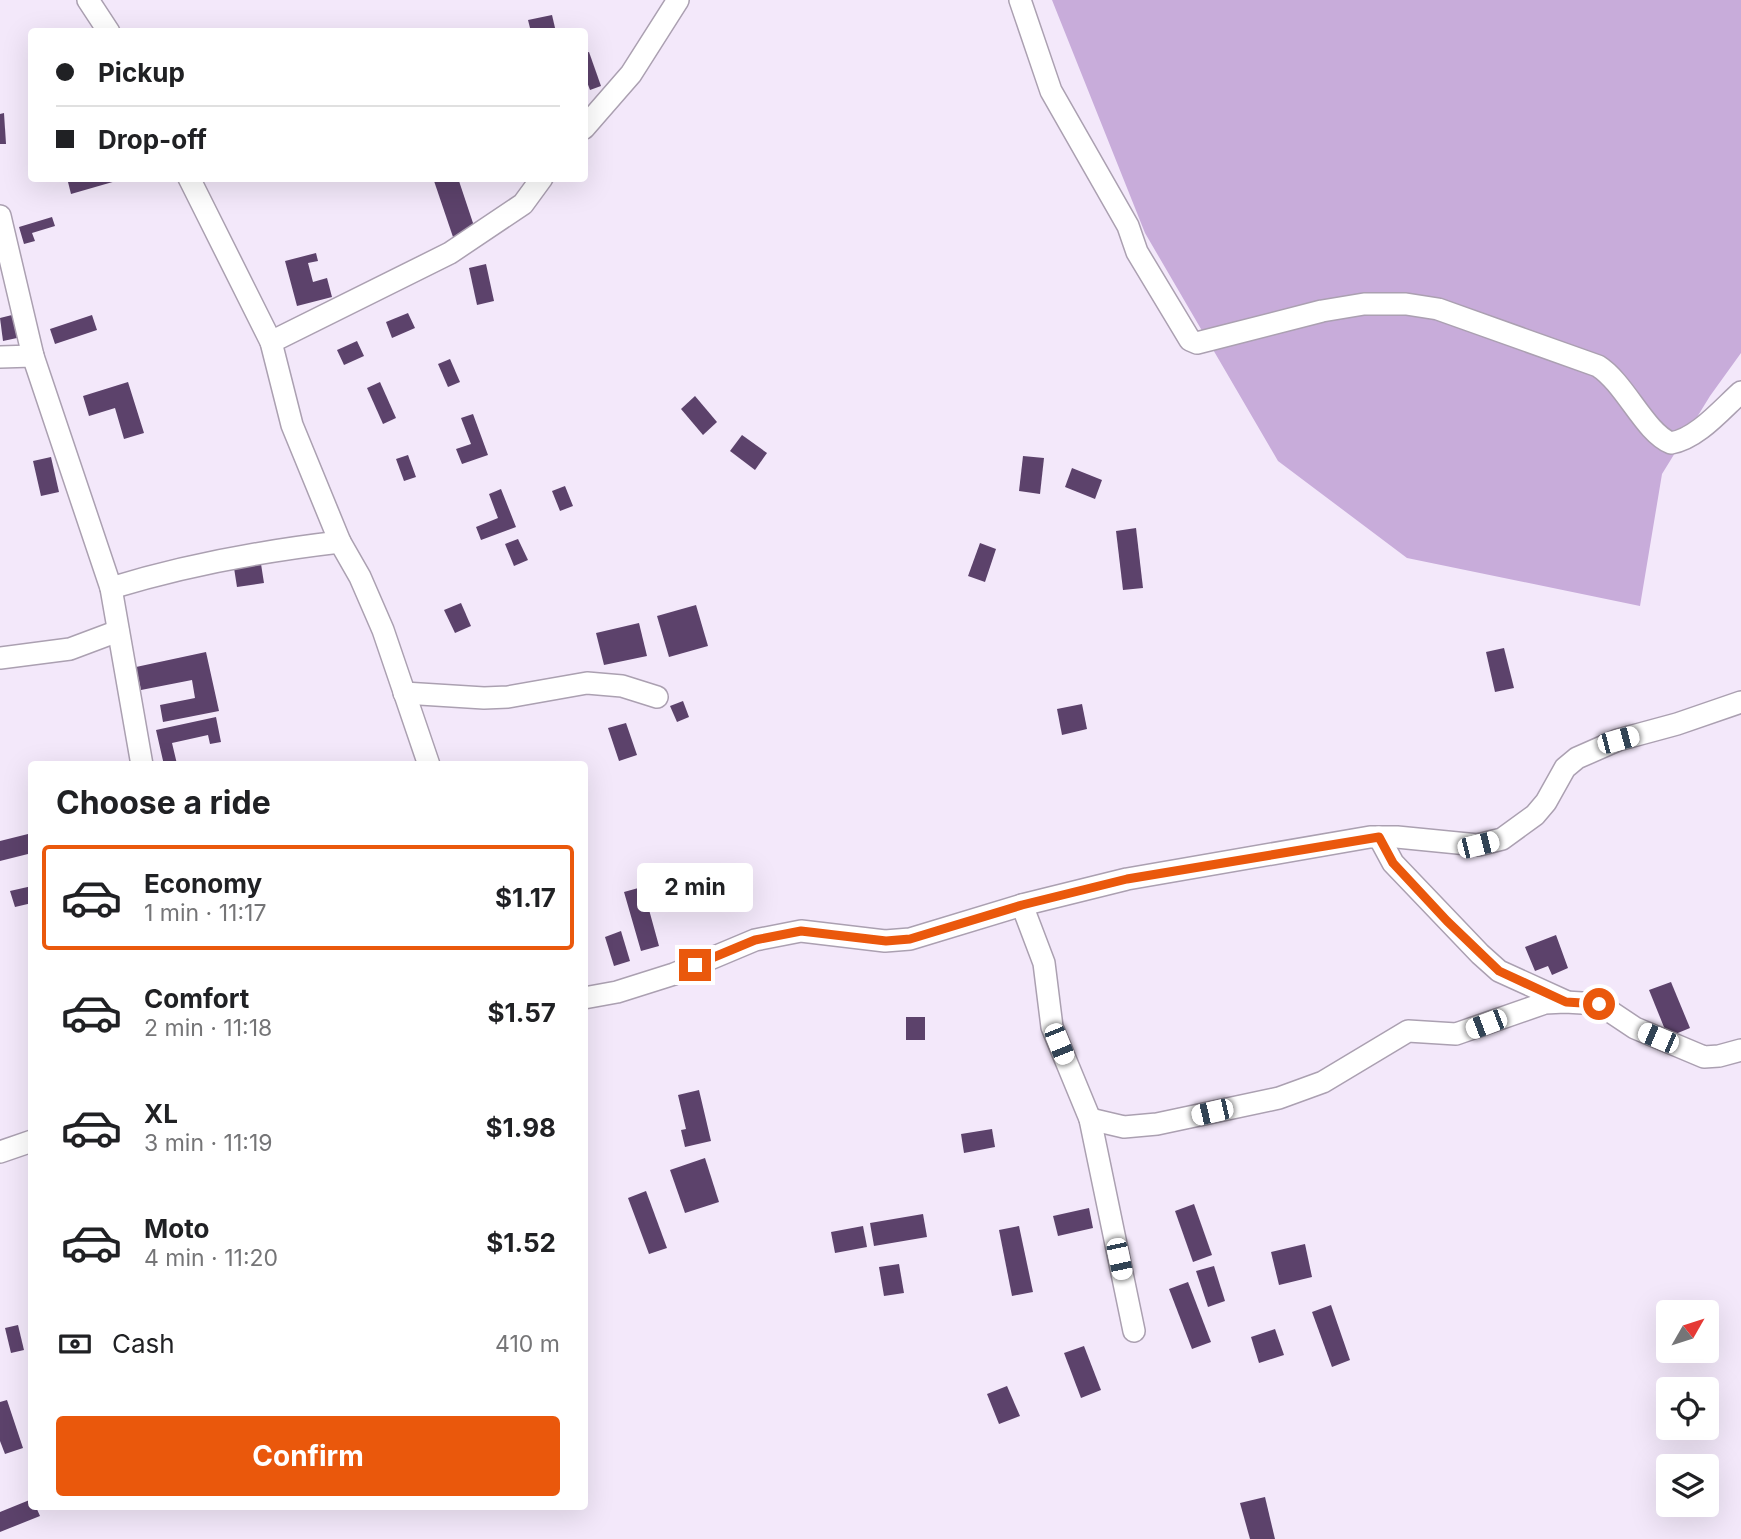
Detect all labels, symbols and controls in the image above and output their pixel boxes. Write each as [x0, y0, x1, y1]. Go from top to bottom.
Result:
text: Pickup [98, 57, 185, 88]
text: Drop-off [98, 124, 207, 155]
car [1595, 724, 1642, 756]
text: Choose a ride [56, 783, 271, 822]
car [1456, 830, 1501, 860]
callout: 2 min [637, 864, 753, 912]
icon: car [60, 866, 123, 929]
text: Economy [144, 868, 262, 899]
text: 2 min [664, 873, 726, 901]
text: $1.17 [495, 882, 556, 913]
text: 1 min · 11:17 [144, 899, 266, 927]
route end [679, 949, 711, 981]
icon: car [60, 981, 123, 1044]
text: Comfort [144, 983, 249, 1014]
route start [1583, 988, 1615, 1020]
text: $1.57 [488, 997, 556, 1028]
car [1463, 1007, 1510, 1041]
text: 2 min · 11:18 [144, 1014, 272, 1042]
car [1635, 1020, 1682, 1056]
car [1042, 1021, 1077, 1067]
icon: car [60, 1096, 123, 1159]
car [1190, 1097, 1235, 1127]
text: XL [144, 1098, 178, 1129]
text: $1.98 [486, 1112, 556, 1143]
text: 3 min · 11:19 [144, 1129, 273, 1157]
icon: car [60, 1211, 123, 1274]
text: Moto [144, 1213, 209, 1244]
text: $1.52 [486, 1227, 556, 1258]
car [1105, 1236, 1134, 1282]
text: 4 min · 11:20 [144, 1244, 278, 1272]
north arrow [1656, 1300, 1718, 1363]
map controls [1656, 1300, 1719, 1517]
icon: cash [56, 1325, 94, 1363]
text: Cash [112, 1328, 175, 1359]
text: 410 m [495, 1330, 560, 1358]
button: locate [1656, 1377, 1719, 1440]
button: Confirm [56, 1416, 560, 1496]
button: layers [1656, 1454, 1719, 1517]

